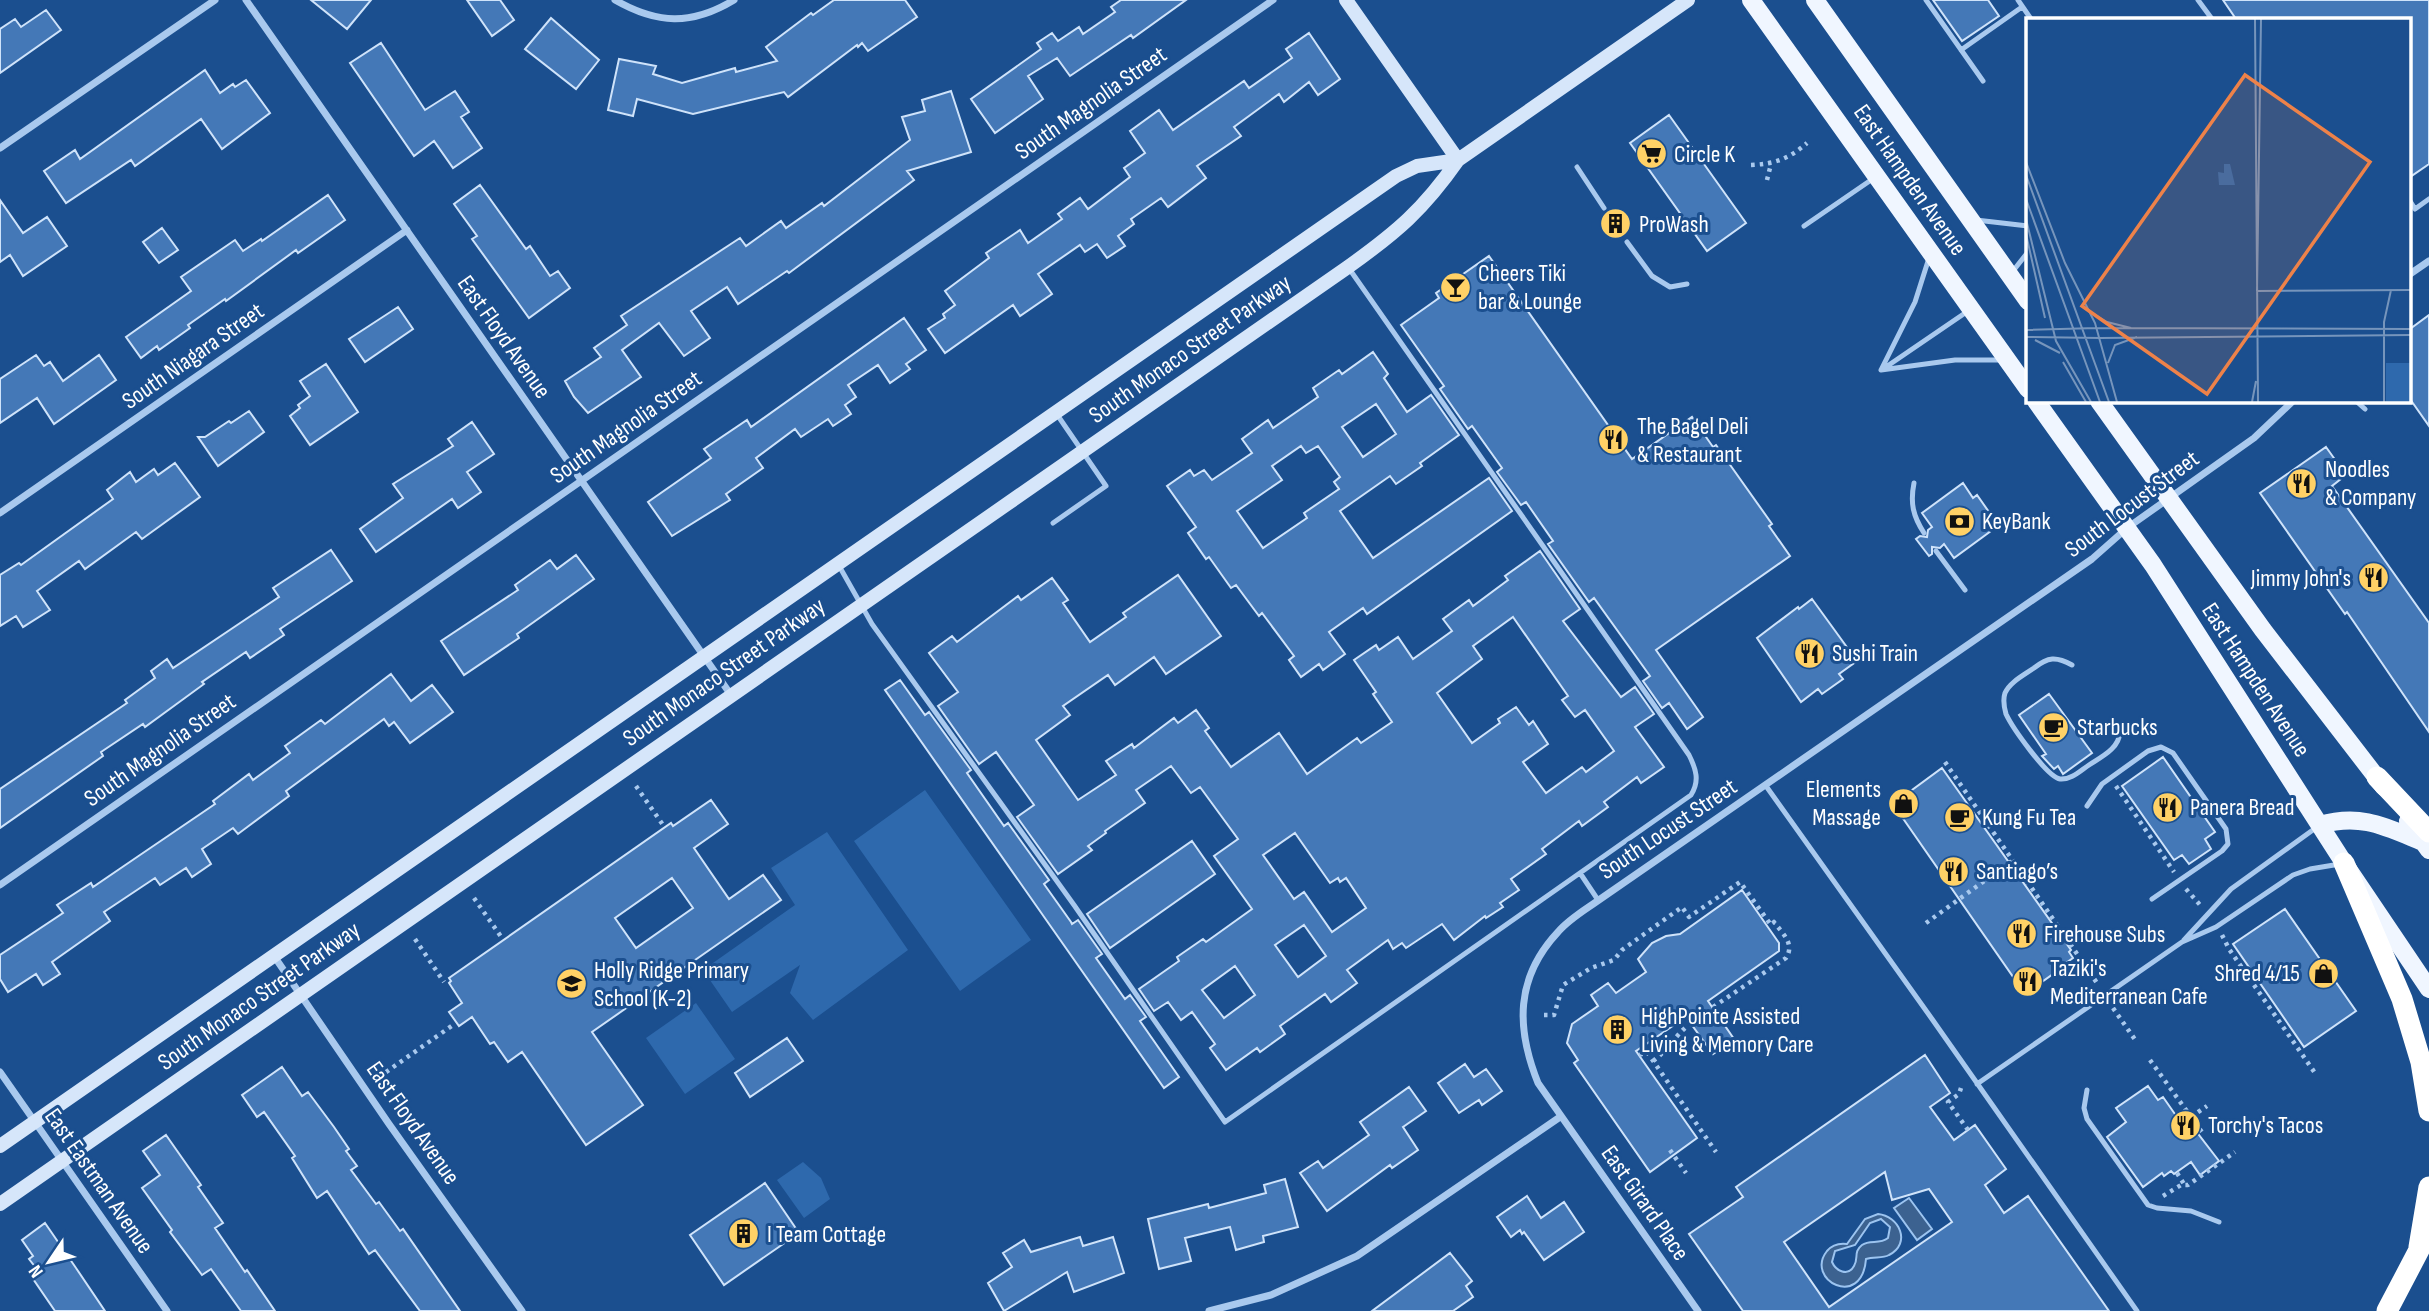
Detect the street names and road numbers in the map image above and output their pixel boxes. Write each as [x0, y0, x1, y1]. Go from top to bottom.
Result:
street label: South Magnolia Street [1010, 40, 1172, 166]
street label: East Hampden Avenue [1847, 99, 1973, 261]
street label: South Monaco Street Parkway [1083, 268, 1297, 430]
street label: East Floyd Avenue [451, 270, 557, 404]
street label: South Niagara Street [117, 296, 269, 416]
street label: South Magnolia Street [545, 364, 707, 490]
street label: South Locust Street [2059, 444, 2205, 564]
street label: South Monaco Street Parkway [617, 591, 831, 753]
street label: East Hampden Avenue [2195, 598, 2317, 762]
street label: South Magnolia Street [79, 687, 241, 813]
street label: South Locust Street [1593, 772, 1743, 886]
street label: South Monaco Street Parkway [152, 915, 366, 1077]
street label: East Floyd Avenue [360, 1056, 466, 1190]
street label: East Eastman Avenue [38, 1103, 160, 1259]
street label: East Girard Place [1595, 1140, 1695, 1266]

